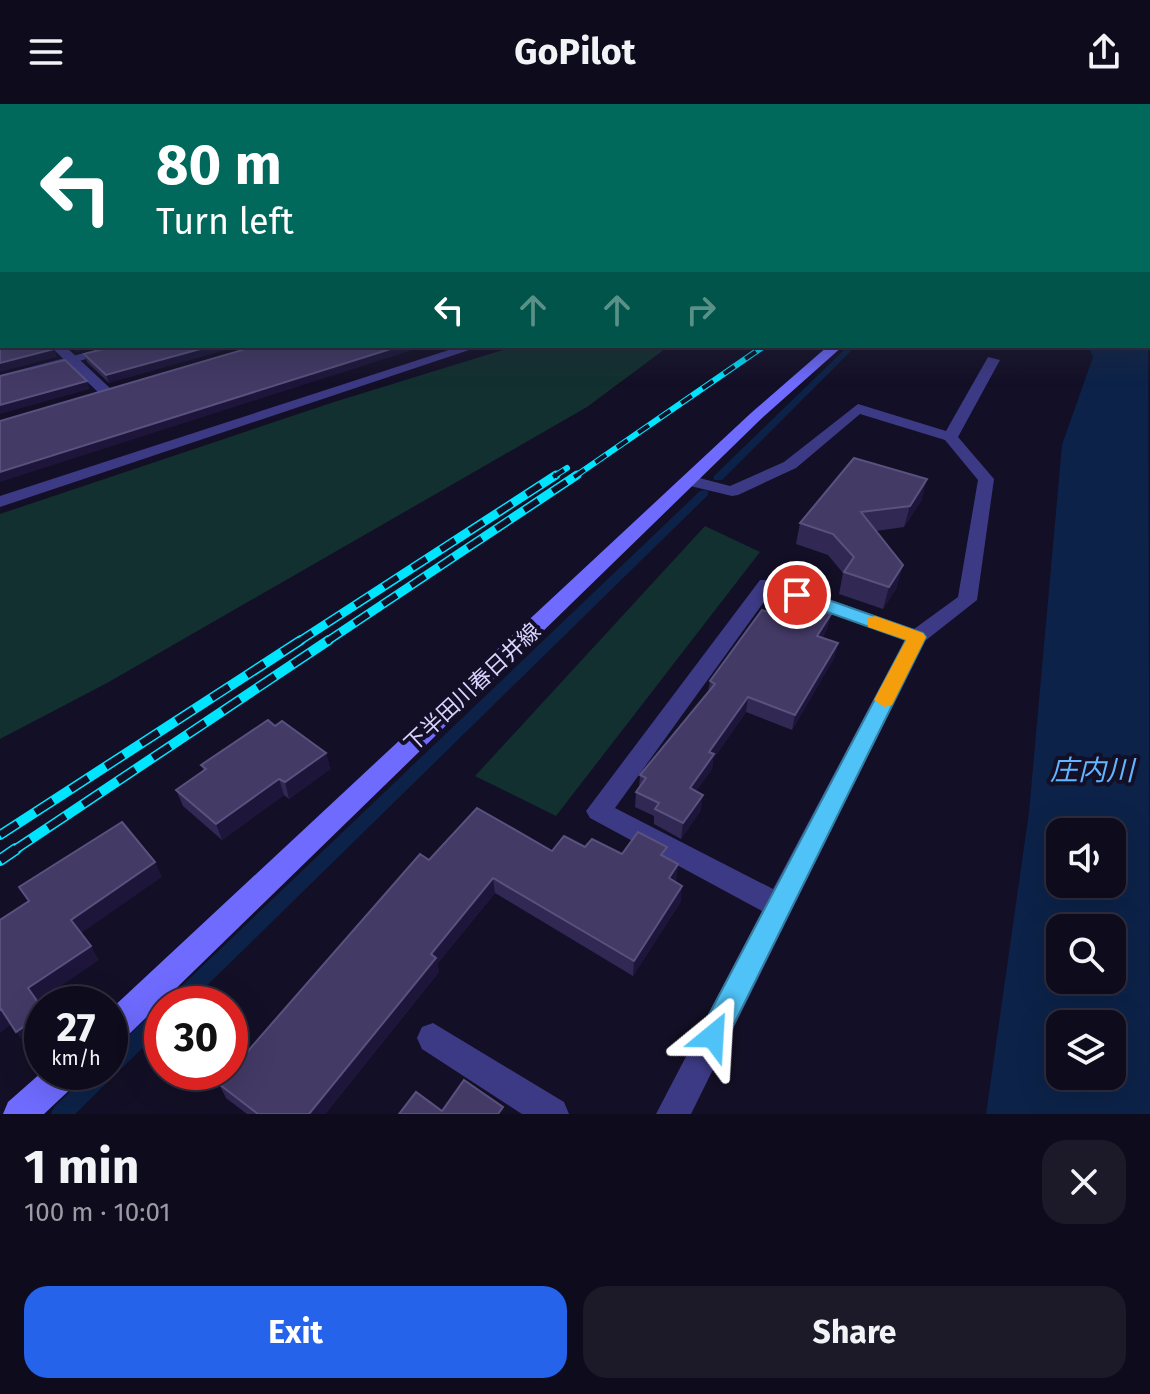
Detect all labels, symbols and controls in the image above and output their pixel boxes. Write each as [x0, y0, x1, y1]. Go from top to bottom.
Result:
icon: menu [24, 30, 68, 74]
text: GoPilot [514, 30, 636, 74]
icon: share [1082, 30, 1126, 74]
text: 80 m [156, 132, 282, 199]
icon: left [24, 136, 128, 240]
text: Turn left [156, 200, 294, 244]
icon: left [427, 288, 471, 332]
icon: ahead [511, 288, 555, 332]
icon: ahead [595, 288, 639, 332]
icon: right [679, 288, 723, 332]
pin [763, 561, 831, 629]
icon: arrive [775, 573, 819, 617]
street label: 下半田川春日井線 [399, 617, 546, 757]
water label: 庄内川 [1050, 754, 1137, 787]
map controls [1046, 818, 1126, 1090]
button: sound [1046, 818, 1126, 898]
button: search [1046, 914, 1126, 994]
speed limit sign: 30 [144, 986, 248, 1090]
position arrow [671, 994, 755, 1078]
text: 27 [57, 1004, 96, 1052]
button: layers [1046, 1010, 1126, 1090]
text: km/h [51, 1046, 101, 1070]
text: 1 min [24, 1138, 139, 1196]
button: close [1042, 1140, 1126, 1224]
text: 100 m · 10:01 [24, 1197, 171, 1228]
button: Exit [24, 1286, 567, 1378]
button: Share [583, 1286, 1126, 1378]

